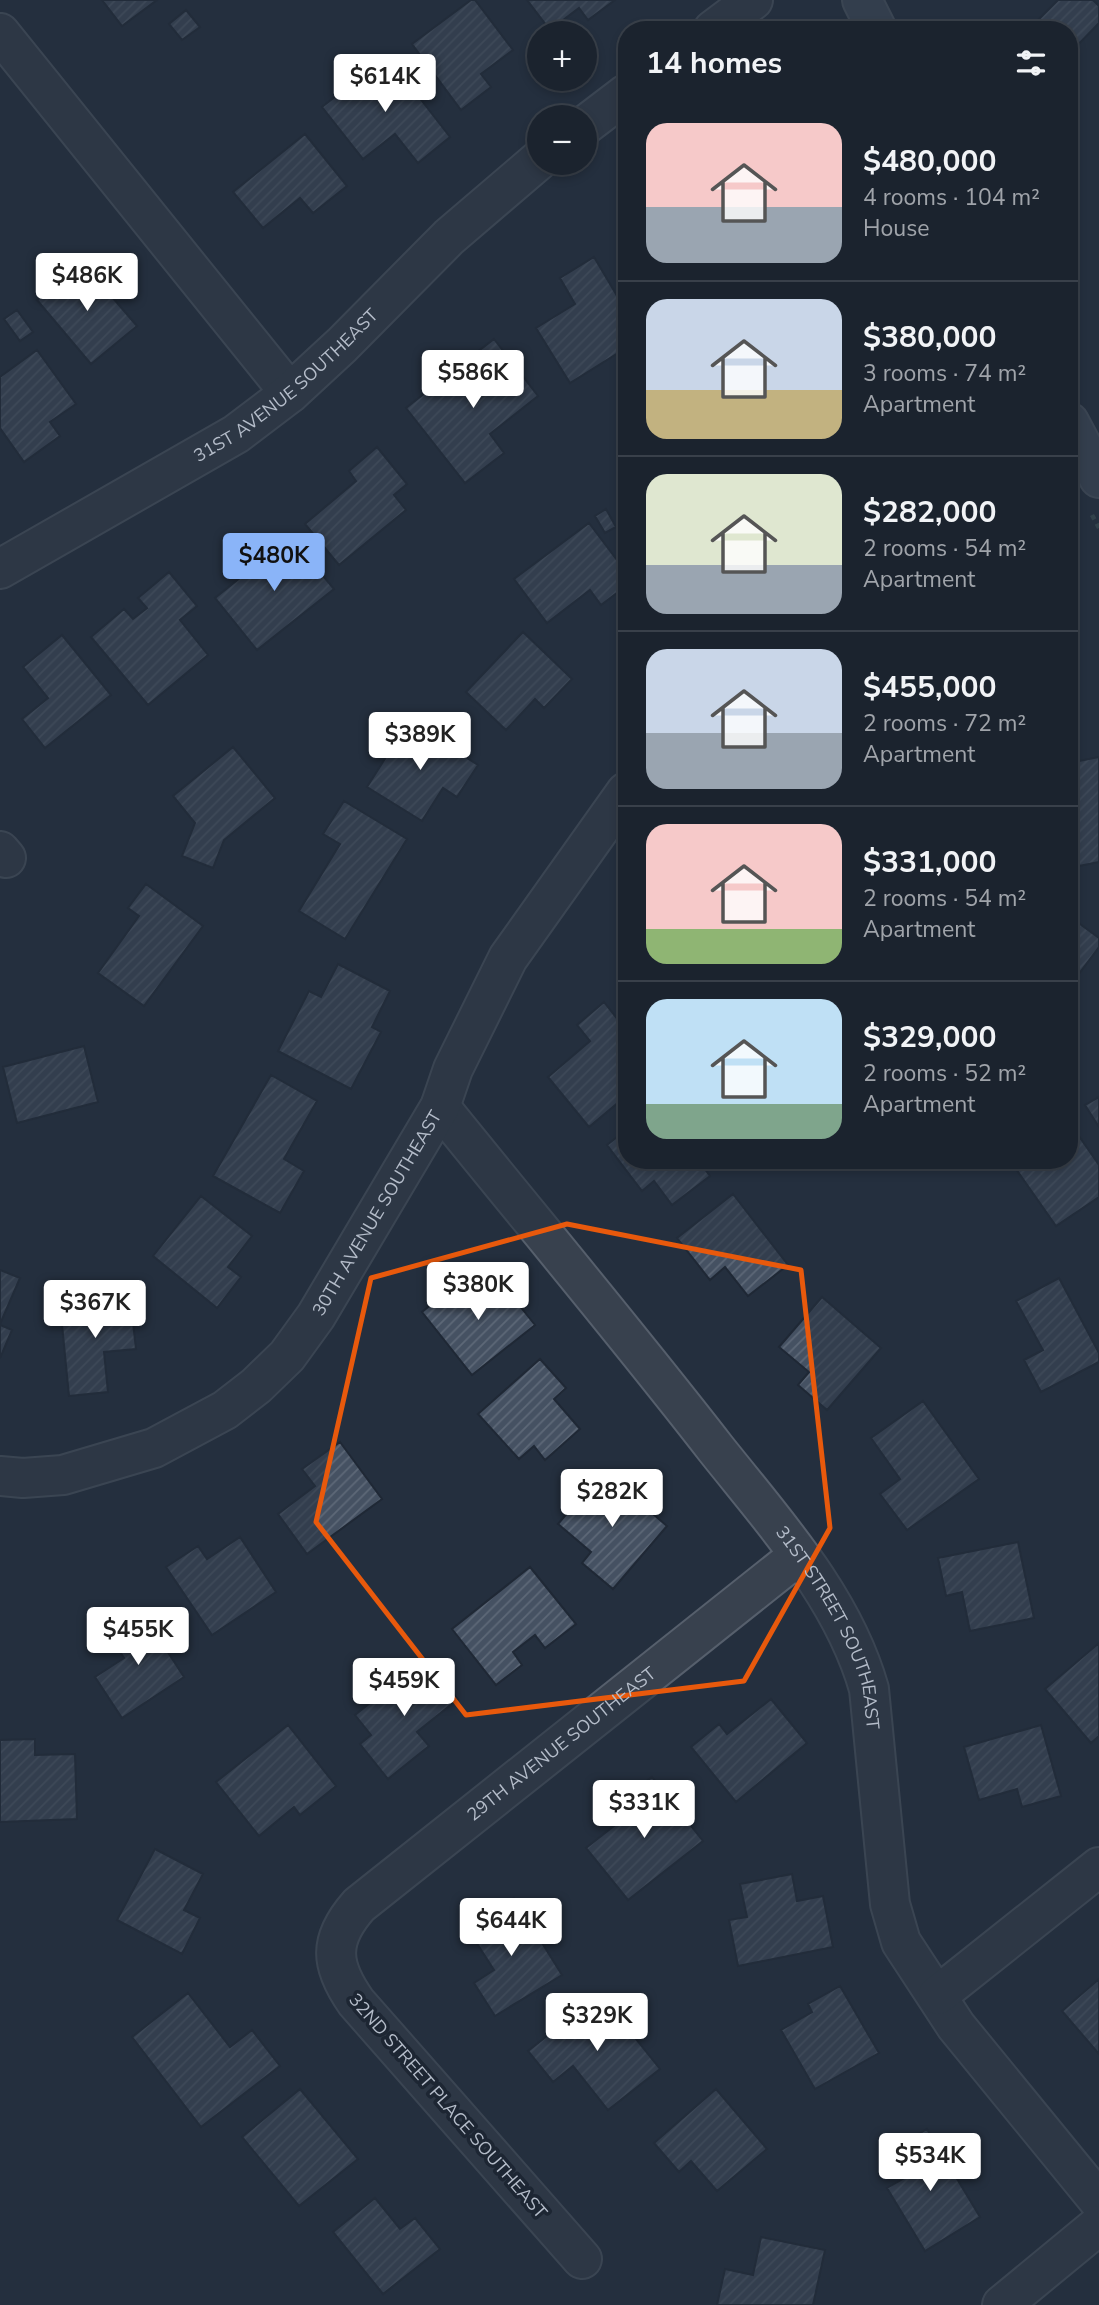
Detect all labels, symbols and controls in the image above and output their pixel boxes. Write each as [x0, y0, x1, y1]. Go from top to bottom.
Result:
map controls [527, 21, 597, 175]
button: + [527, 21, 597, 91]
text: 14 homes [646, 43, 782, 84]
icon: filters [1012, 44, 1050, 82]
pin: $614K [336, 54, 434, 114]
text: $614K [350, 61, 420, 92]
button: − [527, 105, 597, 175]
text: $480,000 [863, 141, 996, 182]
icon: home [702, 151, 786, 235]
text: 4 rooms · 104 m² [863, 182, 1040, 213]
text: House [863, 213, 930, 244]
pin: $486K [38, 254, 136, 313]
text: $486K [52, 260, 122, 291]
street label: 31ST AVENUE SOUTHEAST [189, 303, 383, 468]
text: $380,000 [863, 317, 996, 358]
icon: home [702, 327, 786, 411]
pin: $586K [424, 350, 522, 410]
text: $586K [438, 357, 508, 388]
text: 3 rooms · 74 m² [863, 358, 1026, 389]
text: Apartment [863, 389, 975, 420]
text: $282,000 [863, 492, 996, 533]
icon: home [702, 502, 786, 586]
text: 2 rooms · 54 m² [863, 533, 1026, 564]
pin: $480K [225, 534, 323, 593]
text: $480K [239, 540, 309, 571]
text: Apartment [863, 564, 975, 595]
text: $455,000 [863, 667, 996, 708]
icon: home [702, 677, 786, 761]
text: 2 rooms · 72 m² [863, 708, 1026, 739]
pin: $389K [371, 712, 469, 772]
text: $389K [385, 719, 455, 750]
text: Apartment [863, 739, 975, 770]
text: $331,000 [863, 842, 996, 883]
icon: home [702, 852, 786, 936]
text: 2 rooms · 54 m² [863, 883, 1026, 914]
text: Apartment [863, 914, 975, 945]
text: $329,000 [863, 1017, 996, 1058]
icon: home [702, 1027, 786, 1111]
text: 2 rooms · 52 m² [863, 1058, 1026, 1089]
text: Apartment [863, 1089, 975, 1120]
street label: 30TH AVENUE SOUTHEAST [307, 1106, 447, 1320]
pin: $380K [429, 1262, 527, 1322]
text: $380K [443, 1269, 513, 1300]
pin: $367K [46, 1280, 144, 1340]
text: $367K [60, 1287, 130, 1318]
pin: $282K [563, 1470, 661, 1529]
text: $282K [577, 1476, 647, 1507]
street label: 31ST STREET SOUTHEAST [770, 1521, 885, 1731]
pin: $455K [89, 1608, 187, 1667]
text: $455K [103, 1614, 173, 1645]
pin: $459K [355, 1658, 453, 1718]
street label: 29TH AVENUE SOUTHEAST [462, 1661, 661, 1826]
text: $459K [369, 1665, 439, 1696]
pin: $331K [595, 1780, 693, 1840]
text: $331K [609, 1787, 679, 1818]
pin: $644K [462, 1898, 560, 1958]
text: $644K [476, 1905, 546, 1936]
street label: 32ND STREET PLACE SOUTHEAST [343, 1988, 553, 2224]
pin: $329K [548, 1994, 646, 2053]
text: $329K [562, 2000, 632, 2031]
pin: $534K [881, 2134, 979, 2193]
text: $534K [895, 2140, 965, 2171]

